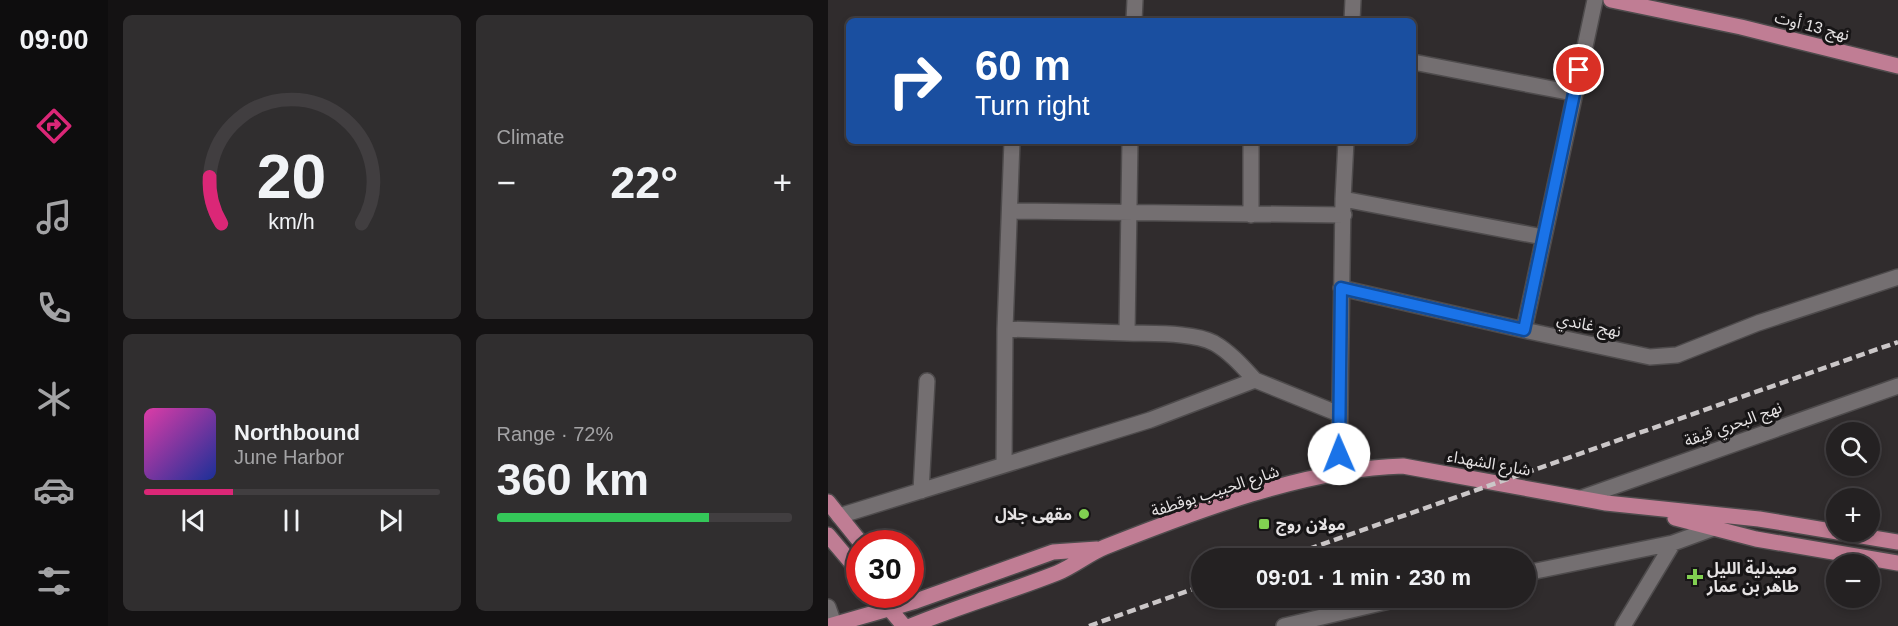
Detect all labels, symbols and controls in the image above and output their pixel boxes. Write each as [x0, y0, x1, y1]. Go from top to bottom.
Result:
street label: نهج 13 أوت [1772, 8, 1851, 47]
text: 09:00 [19, 25, 89, 55]
icon: right [876, 42, 954, 120]
text: 60 m [975, 42, 1071, 89]
pin [1553, 44, 1604, 95]
icon: arrive [1562, 53, 1595, 86]
text: Turn right [975, 91, 1090, 121]
icon: directions [33, 105, 75, 147]
text: Climate [497, 126, 564, 148]
text: 20 [257, 142, 326, 211]
text: 22° [610, 157, 678, 208]
text: − [497, 164, 516, 201]
text: + [773, 164, 792, 201]
icon: music [33, 196, 75, 238]
text: km/h [269, 210, 315, 234]
icon: phone [33, 287, 75, 329]
street label: نهج غاندي [1555, 310, 1623, 344]
icon: climate [33, 378, 75, 420]
street label: نهج البحري قيقة [1682, 398, 1786, 453]
text: Northbound [234, 420, 360, 445]
position arrow [1307, 422, 1371, 486]
map controls [1826, 422, 1880, 608]
button: search [1826, 422, 1880, 476]
text: Range · 72% [497, 423, 613, 445]
text: June Harbor [234, 446, 344, 468]
street label: شارع الشهداء [1445, 447, 1532, 483]
text: 360 km [497, 454, 649, 505]
street label: شارع الحبيب بوقطفة [1149, 462, 1282, 523]
icon: car [33, 469, 75, 511]
button: + [1826, 488, 1880, 542]
icon: previous [177, 504, 210, 537]
icon: pause [275, 504, 308, 537]
icon: next [374, 504, 407, 537]
place label: مقهى جلال [995, 506, 1072, 524]
marker: مقهى جلال [1077, 507, 1091, 521]
place label: مولان روج [1276, 516, 1346, 536]
marker: مولان روج [1257, 517, 1271, 531]
speed limit sign: 30 [846, 530, 924, 608]
button: − [1826, 554, 1880, 608]
place label: صيدلية الليل طاهر بن عمار [1706, 559, 1799, 596]
icon: filters [33, 560, 75, 602]
text: 09:01 · 1 min · 230 m [1256, 565, 1471, 590]
marker: صيدلية الليل طاهر بن عمار [1688, 570, 1702, 584]

